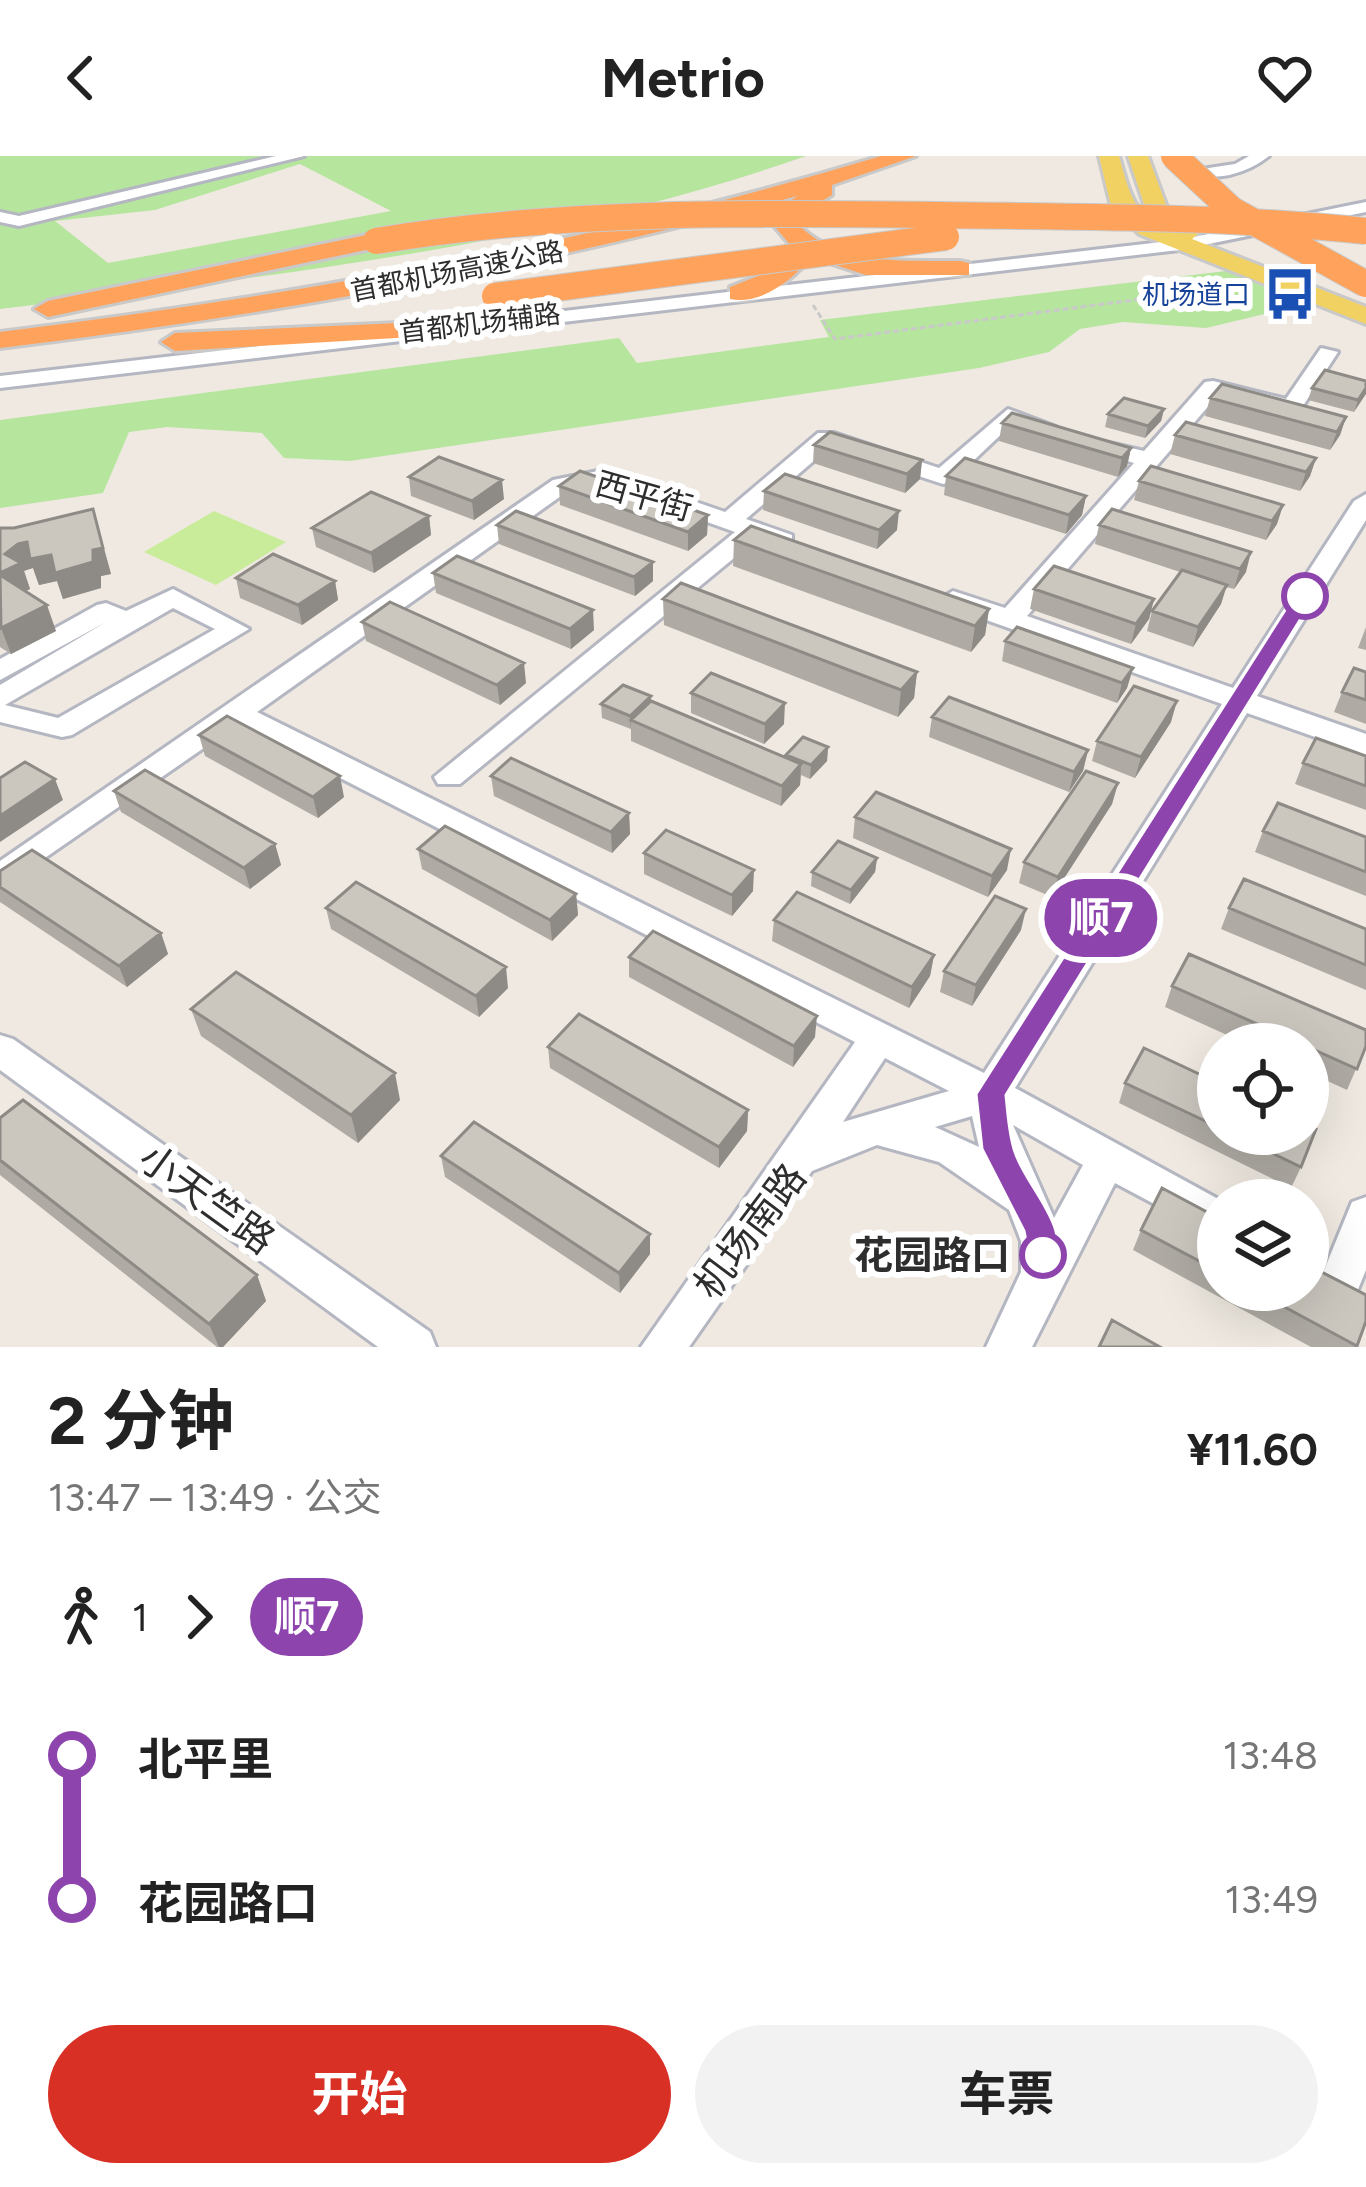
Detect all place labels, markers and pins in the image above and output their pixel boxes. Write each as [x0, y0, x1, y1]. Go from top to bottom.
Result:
bus stop icon: 机场道口 [1261, 265, 1319, 323]
place label: 机场道口 [1142, 278, 1250, 311]
unlabelled marker [1283, 574, 1327, 618]
place label: 花园路口 [854, 1232, 1010, 1279]
marker: 花园路口 [1021, 1233, 1065, 1277]

